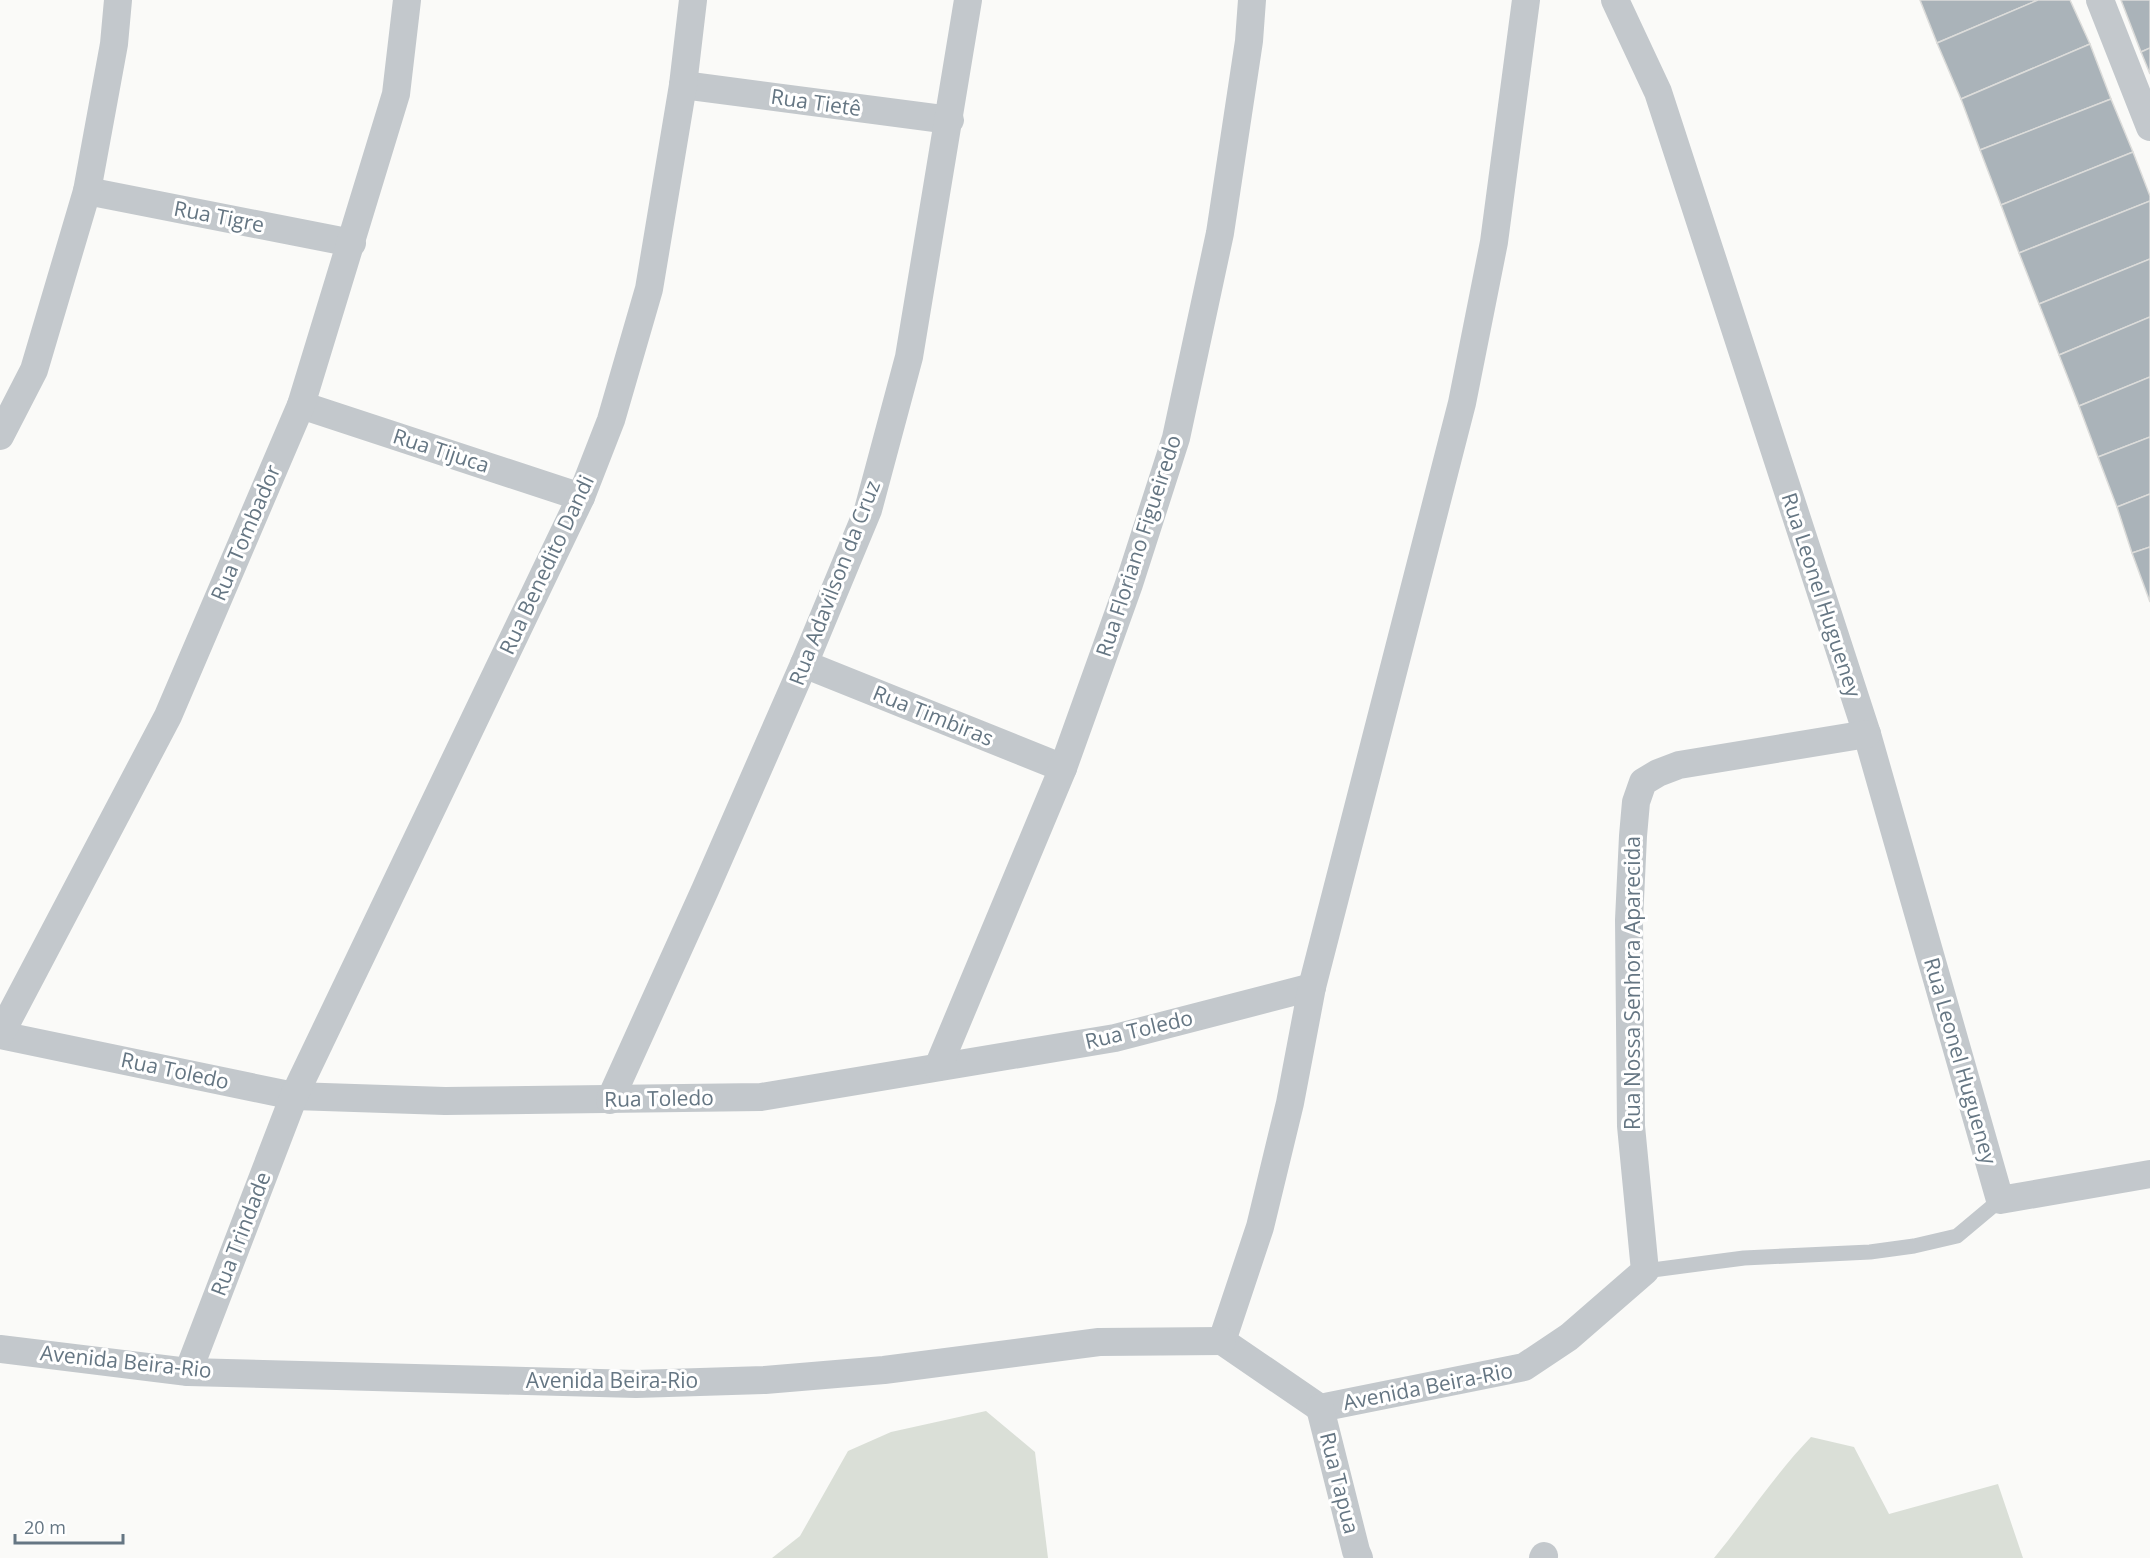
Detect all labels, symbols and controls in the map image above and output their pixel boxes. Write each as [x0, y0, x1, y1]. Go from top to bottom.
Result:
street label: Rua Tietê [769, 82, 863, 122]
street label: Rua Tigre [172, 194, 267, 239]
street label: Rua Tijuca [390, 421, 493, 479]
street label: Rua Floriano Figueiredo [1089, 431, 1187, 660]
street label: Rua Tombador [204, 460, 286, 605]
street label: Rua Benedito Dandi [492, 470, 600, 659]
street label: Rua Adavilson da Cruz [782, 476, 886, 689]
street label: Rua Leonel Hugueney [1776, 489, 1868, 701]
street label: Rua Timbiras [869, 678, 998, 752]
street label: Rua Nossa Senhora Aparecida [1618, 836, 1646, 1130]
street label: Rua Leonel Hugueney [1918, 954, 2004, 1168]
street label: Rua Toledo [1082, 1003, 1195, 1055]
street label: Rua Toledo [119, 1045, 232, 1095]
street label: Rua Toledo [604, 1083, 714, 1113]
street label: Rua Trindade [204, 1168, 277, 1300]
street label: Avenida Beira-Rio [39, 1338, 213, 1384]
street label: Avenida Beira-Rio [1341, 1356, 1515, 1416]
street label: Avenida Beira-Rio [526, 1366, 698, 1394]
street label: Rua Tapua [1314, 1429, 1366, 1536]
scale bar [15, 1507, 123, 1545]
text: 20 m [24, 1515, 66, 1539]

